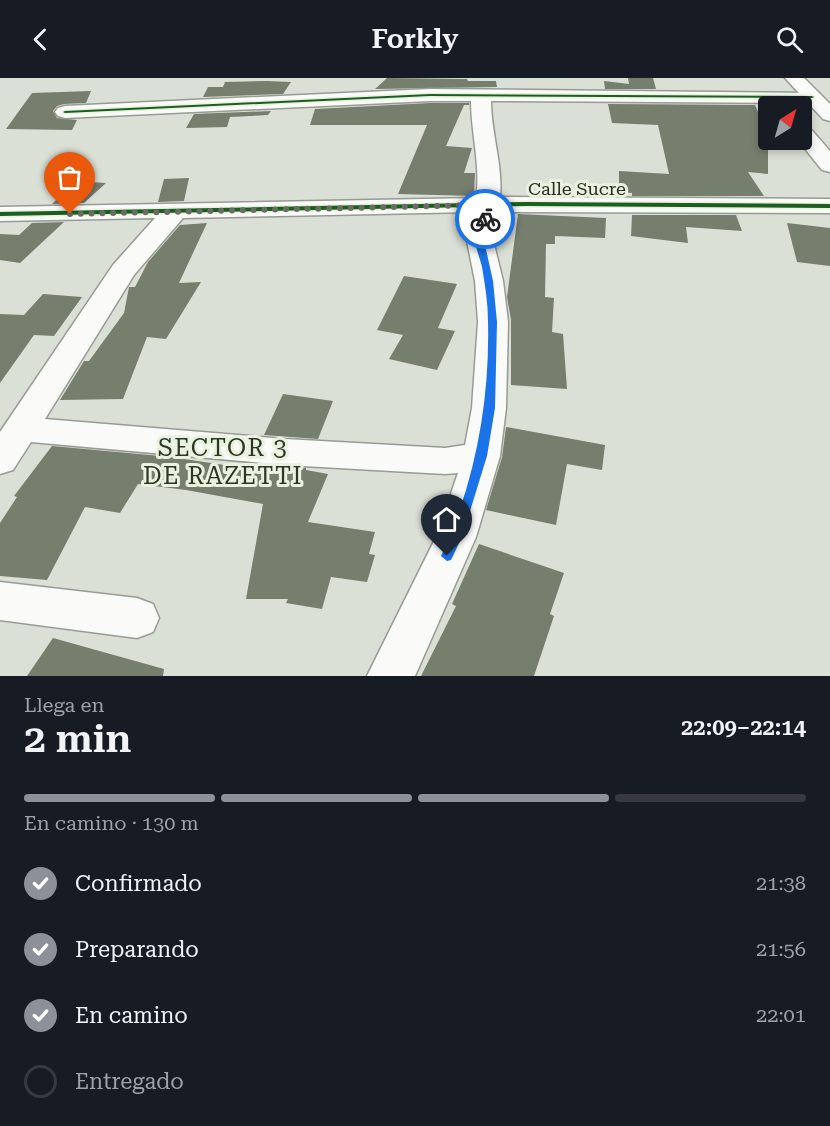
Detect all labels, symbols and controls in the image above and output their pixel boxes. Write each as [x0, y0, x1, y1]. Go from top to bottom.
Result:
icon: back [24, 23, 57, 56]
text: Forkly [372, 23, 458, 55]
icon: search [773, 23, 806, 56]
north arrow [758, 96, 812, 150]
map controls [758, 96, 812, 150]
pin [44, 152, 95, 214]
icon: bag [53, 161, 86, 194]
street label: Calle Sucre [528, 178, 626, 199]
courier [455, 189, 515, 249]
icon: bike [469, 203, 502, 236]
district label: SECTOR 3 DE RAZETTI [143, 434, 303, 490]
pin [421, 494, 472, 556]
icon: home [430, 503, 463, 536]
text: Llega en [24, 693, 104, 717]
text: 22:09–22:14 [681, 715, 806, 740]
text: 2 min [24, 716, 131, 762]
text: En camino · 130 m [24, 811, 199, 835]
icon: check [24, 867, 57, 900]
text: Confirmado [75, 871, 202, 896]
text: 21:38 [756, 871, 806, 895]
icon: check [24, 933, 57, 966]
text: Preparando [75, 937, 199, 962]
text: 21:56 [756, 937, 806, 961]
icon: check [24, 999, 57, 1032]
text: En camino [75, 1003, 188, 1028]
text: 22:01 [756, 1003, 806, 1027]
text: Entregado [75, 1069, 184, 1094]

